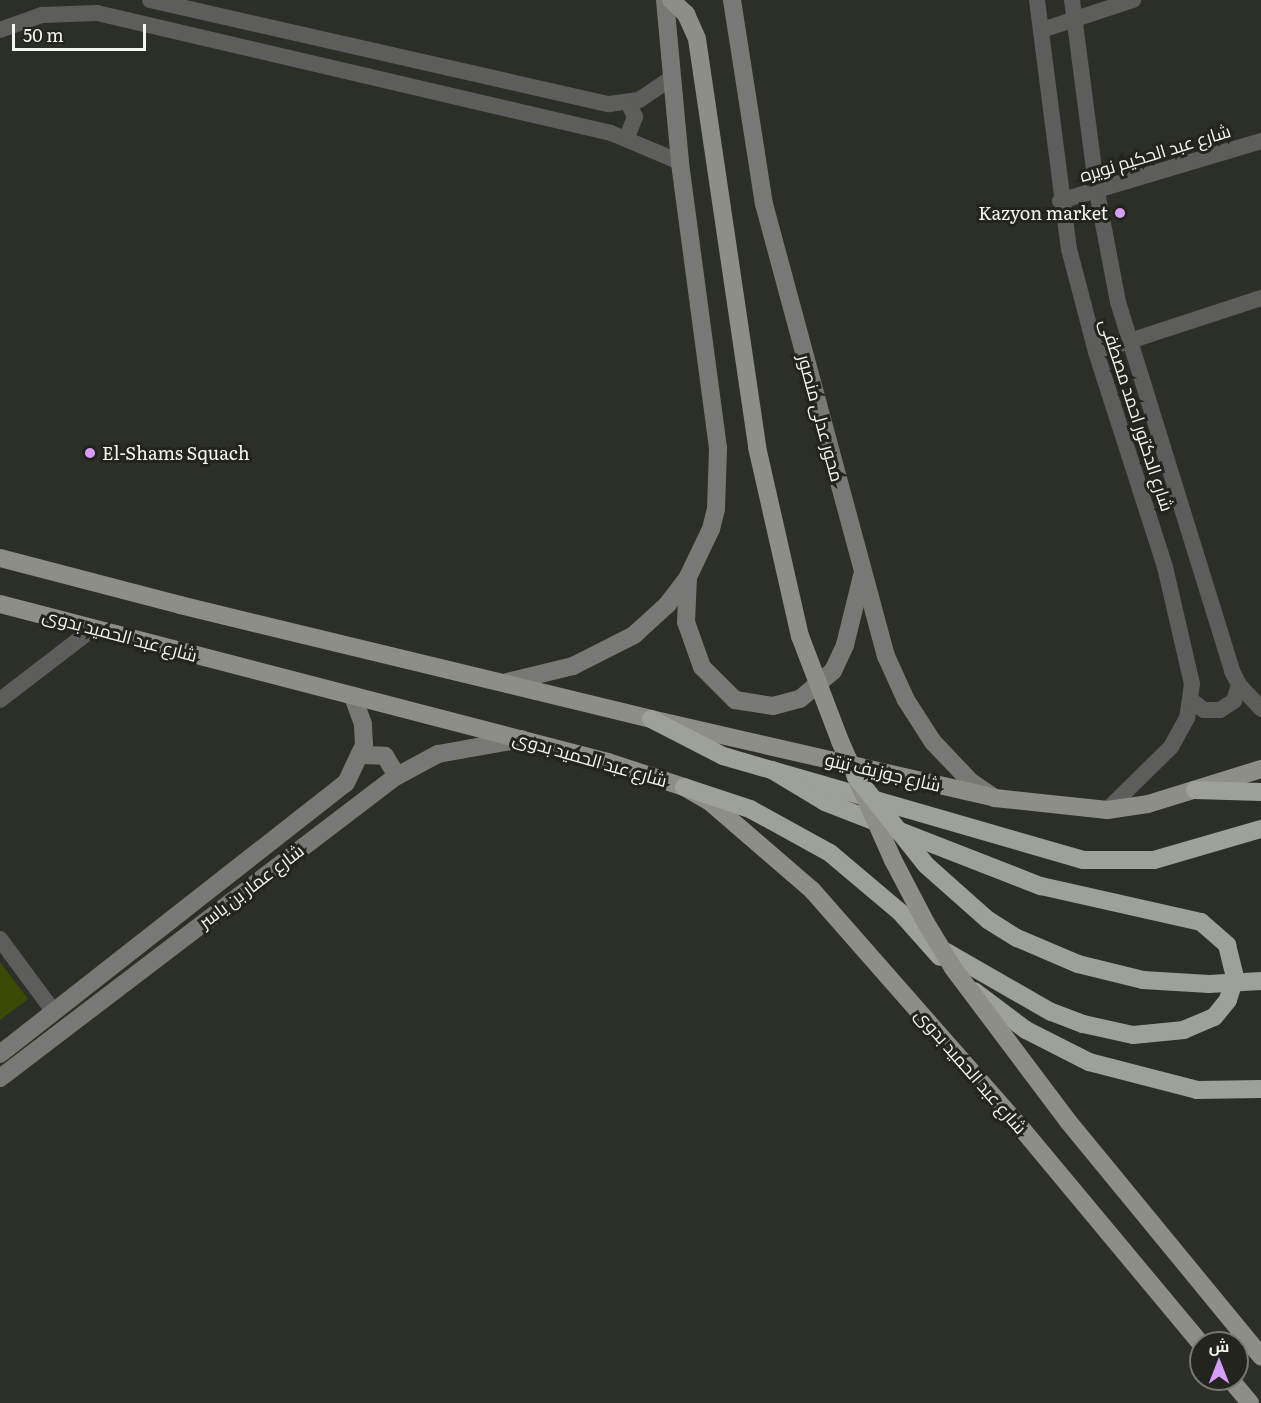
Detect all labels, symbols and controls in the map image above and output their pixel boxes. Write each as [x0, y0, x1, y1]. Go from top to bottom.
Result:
scale bar [15, 12, 148, 50]
text: 50 m [23, 21, 64, 48]
street label: شارع عبد الحكيم نويره [1077, 120, 1233, 186]
place label: Kazyon market [978, 202, 1108, 224]
marker: Kazyon market [1113, 206, 1127, 220]
street label: شارع الدكتور احمد مصطفى [1096, 316, 1178, 514]
street label: محور عدلى منصور [794, 352, 848, 484]
place label: El-Shams Squach [102, 442, 250, 464]
marker: El-Shams Squach [83, 446, 97, 460]
street label: شارع عبد الحميد بدوى [40, 604, 200, 666]
street label: شارع عبد الحميد بدوى [510, 727, 670, 791]
street label: شارع جوزيف تيتو [823, 748, 943, 796]
street label: شارع عمار بن ياسر [194, 839, 308, 933]
street label: شارع عبد الحميد بدوى [911, 1004, 1031, 1138]
north arrow [1189, 1331, 1249, 1391]
text: ش [1209, 1333, 1229, 1357]

